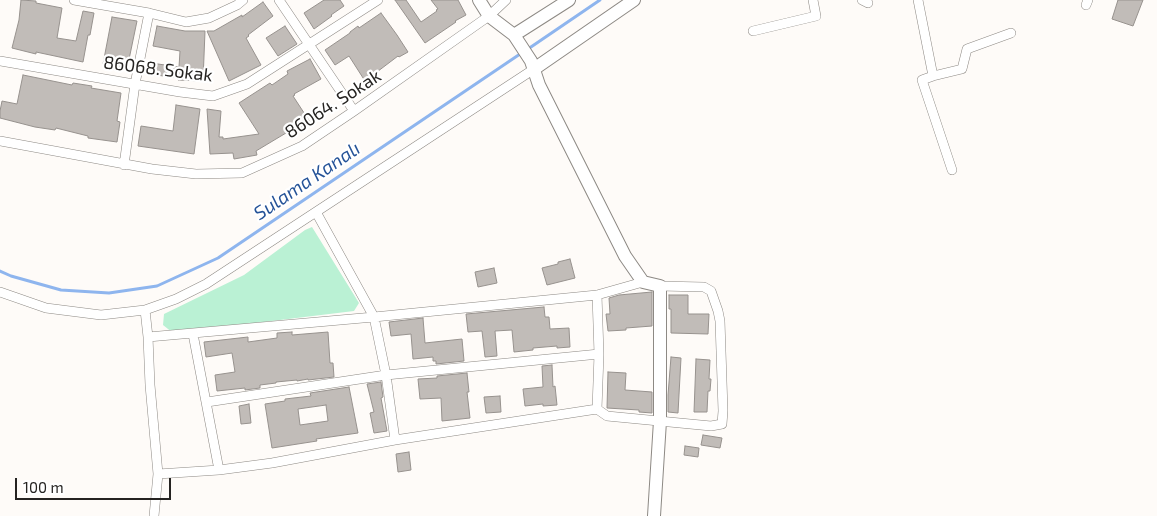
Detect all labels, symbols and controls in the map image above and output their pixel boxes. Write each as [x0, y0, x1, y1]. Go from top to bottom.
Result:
street label: 86068. Sokak [102, 52, 214, 86]
street label: 86064. Sokak [281, 65, 385, 143]
water label: Sulama Kanalı [249, 137, 365, 225]
scale bar [18, 468, 174, 500]
text: 100 m [23, 478, 64, 496]

